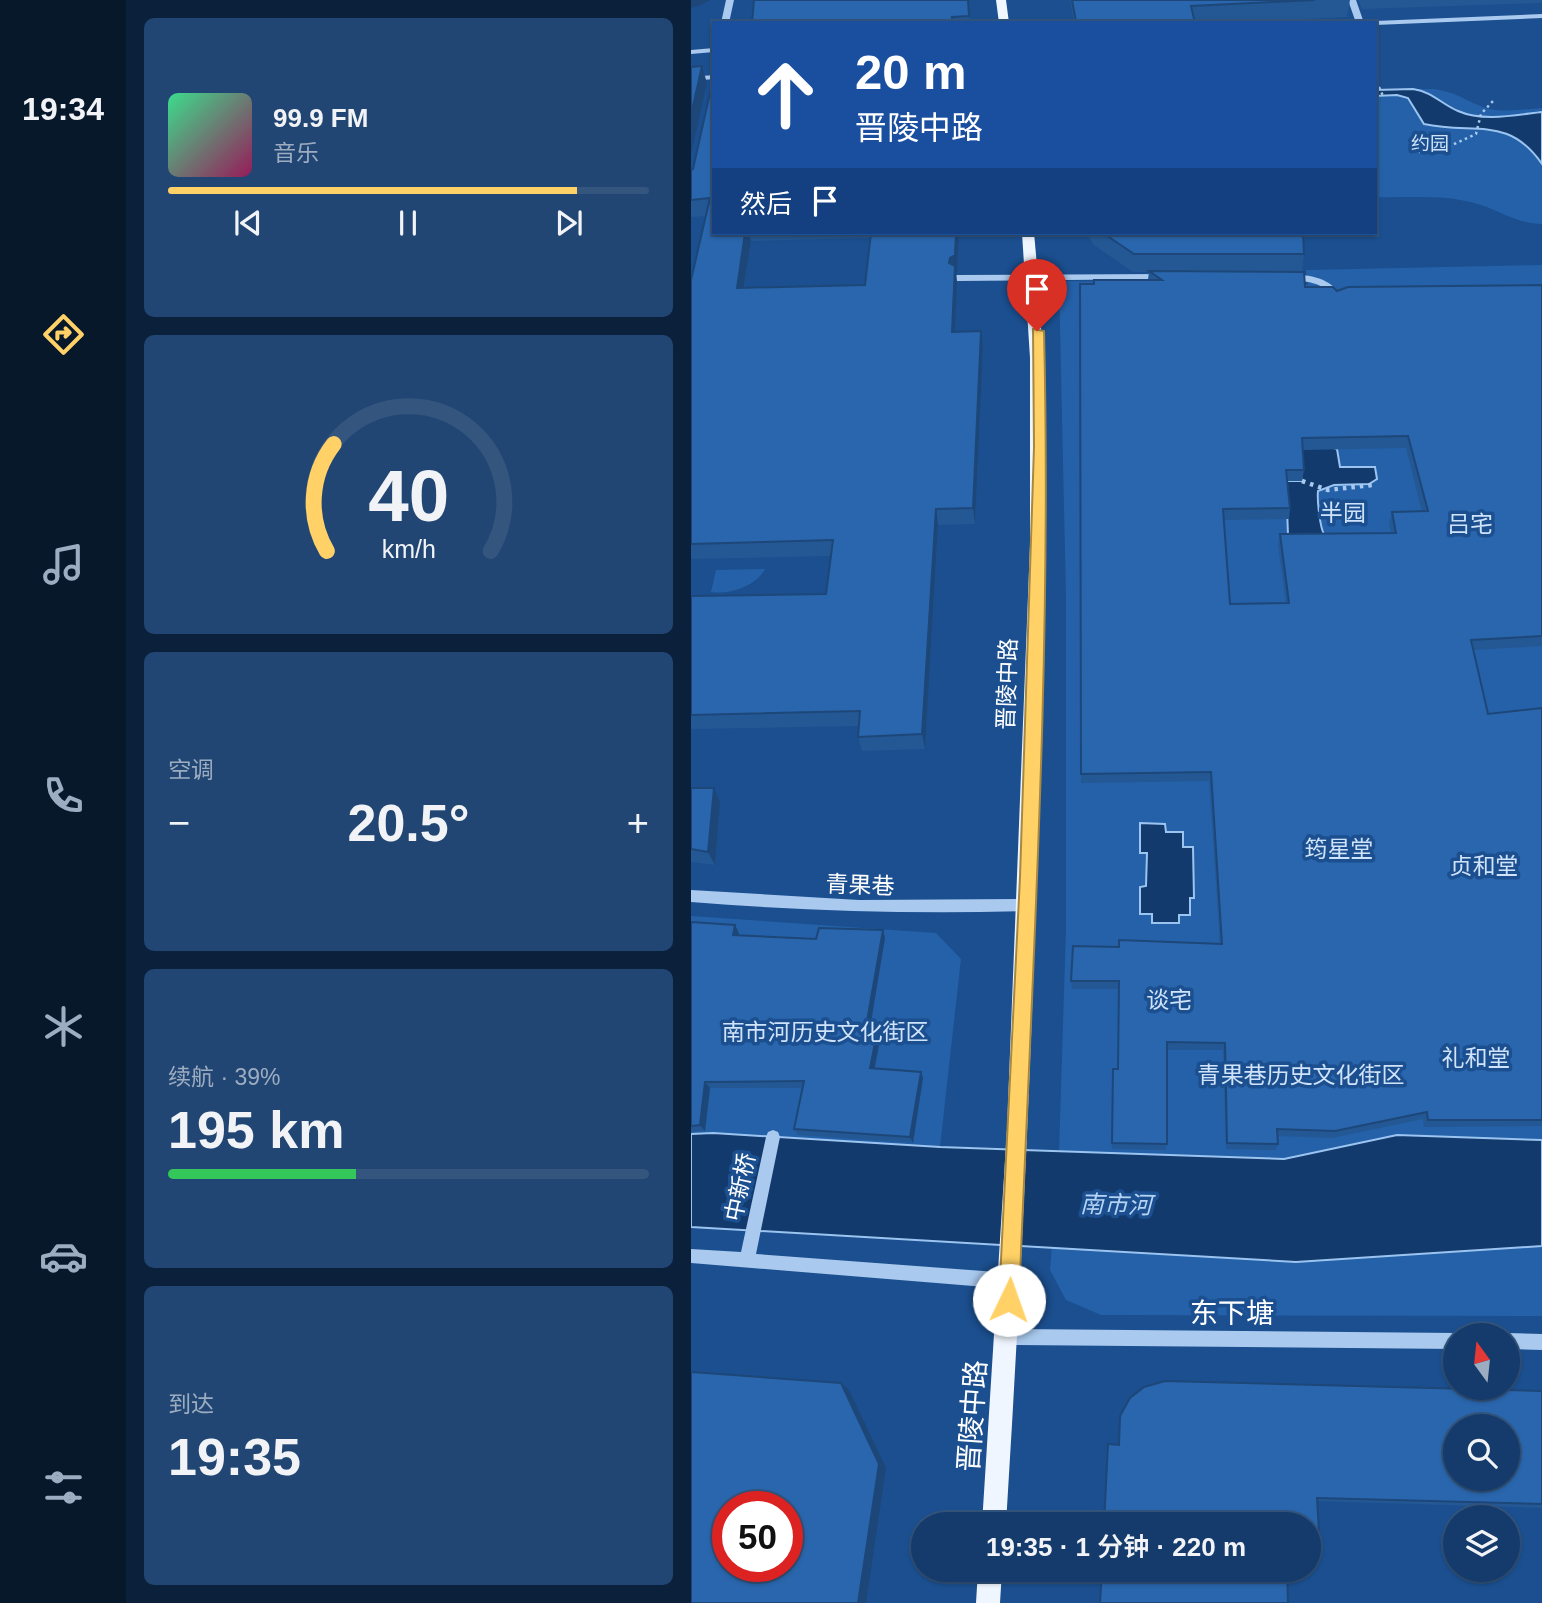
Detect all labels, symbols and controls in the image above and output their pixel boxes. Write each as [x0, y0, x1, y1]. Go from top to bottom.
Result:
text: 20 m [855, 45, 967, 99]
icon: ahead [740, 49, 831, 140]
text: 19:34 [22, 91, 104, 127]
text: 99.9 FM [273, 103, 368, 133]
text: 晋陵中路 [855, 110, 983, 146]
park label: 约园 [1411, 133, 1449, 154]
text: 音乐 [273, 140, 319, 166]
icon: arrive [806, 182, 844, 220]
text: 然后 [740, 189, 792, 219]
icon: previous [229, 204, 267, 242]
icon: pause [389, 204, 427, 242]
icon: next [550, 204, 588, 242]
pin [1007, 259, 1067, 331]
icon: arrive [1018, 270, 1056, 308]
icon: directions [39, 310, 88, 359]
text: 40 [368, 455, 449, 536]
park label: 半园 [1320, 500, 1366, 526]
park label: 吕宅 [1447, 511, 1493, 537]
text: km/h [381, 534, 436, 562]
icon: music [39, 540, 88, 589]
street label: 晋陵中路 [992, 638, 1022, 730]
text: 空调 [168, 757, 214, 783]
icon: phone [39, 771, 88, 820]
text: 20.5° [347, 794, 470, 852]
text: − [168, 802, 190, 844]
text: + [627, 802, 649, 844]
park label: 筠星堂 [1305, 836, 1374, 862]
park label: 贞和堂 [1450, 853, 1519, 879]
street label: 青果巷 [825, 871, 895, 899]
park label: 谈宅 [1146, 987, 1192, 1013]
icon: climate [39, 1002, 88, 1051]
park label: 南市河历史文化街区 [722, 1019, 929, 1045]
park label: 礼和堂 [1442, 1045, 1511, 1071]
park label: 青果巷历史文化街区 [1198, 1062, 1405, 1088]
text: 续航 · 39% [168, 1064, 280, 1090]
text: 195 km [168, 1101, 344, 1159]
street label: 中新桥 [720, 1151, 760, 1223]
water label: 南市河 [1080, 1190, 1156, 1219]
icon: car [39, 1232, 88, 1281]
position arrow [972, 1263, 1046, 1337]
street label: 东下塘 [1190, 1298, 1274, 1329]
north arrow [1443, 1323, 1521, 1400]
map controls [1443, 1323, 1520, 1582]
street label: 晋陵中路 [953, 1359, 992, 1473]
text: 到达 [168, 1391, 214, 1417]
button: search [1443, 1414, 1520, 1491]
text: 19:35 [168, 1428, 301, 1486]
icon: filters [39, 1463, 88, 1512]
speed limit sign: 50 [712, 1491, 803, 1582]
button: layers [1443, 1505, 1520, 1582]
text: 19:35 · 1 分钟 · 220 m [986, 1532, 1246, 1562]

